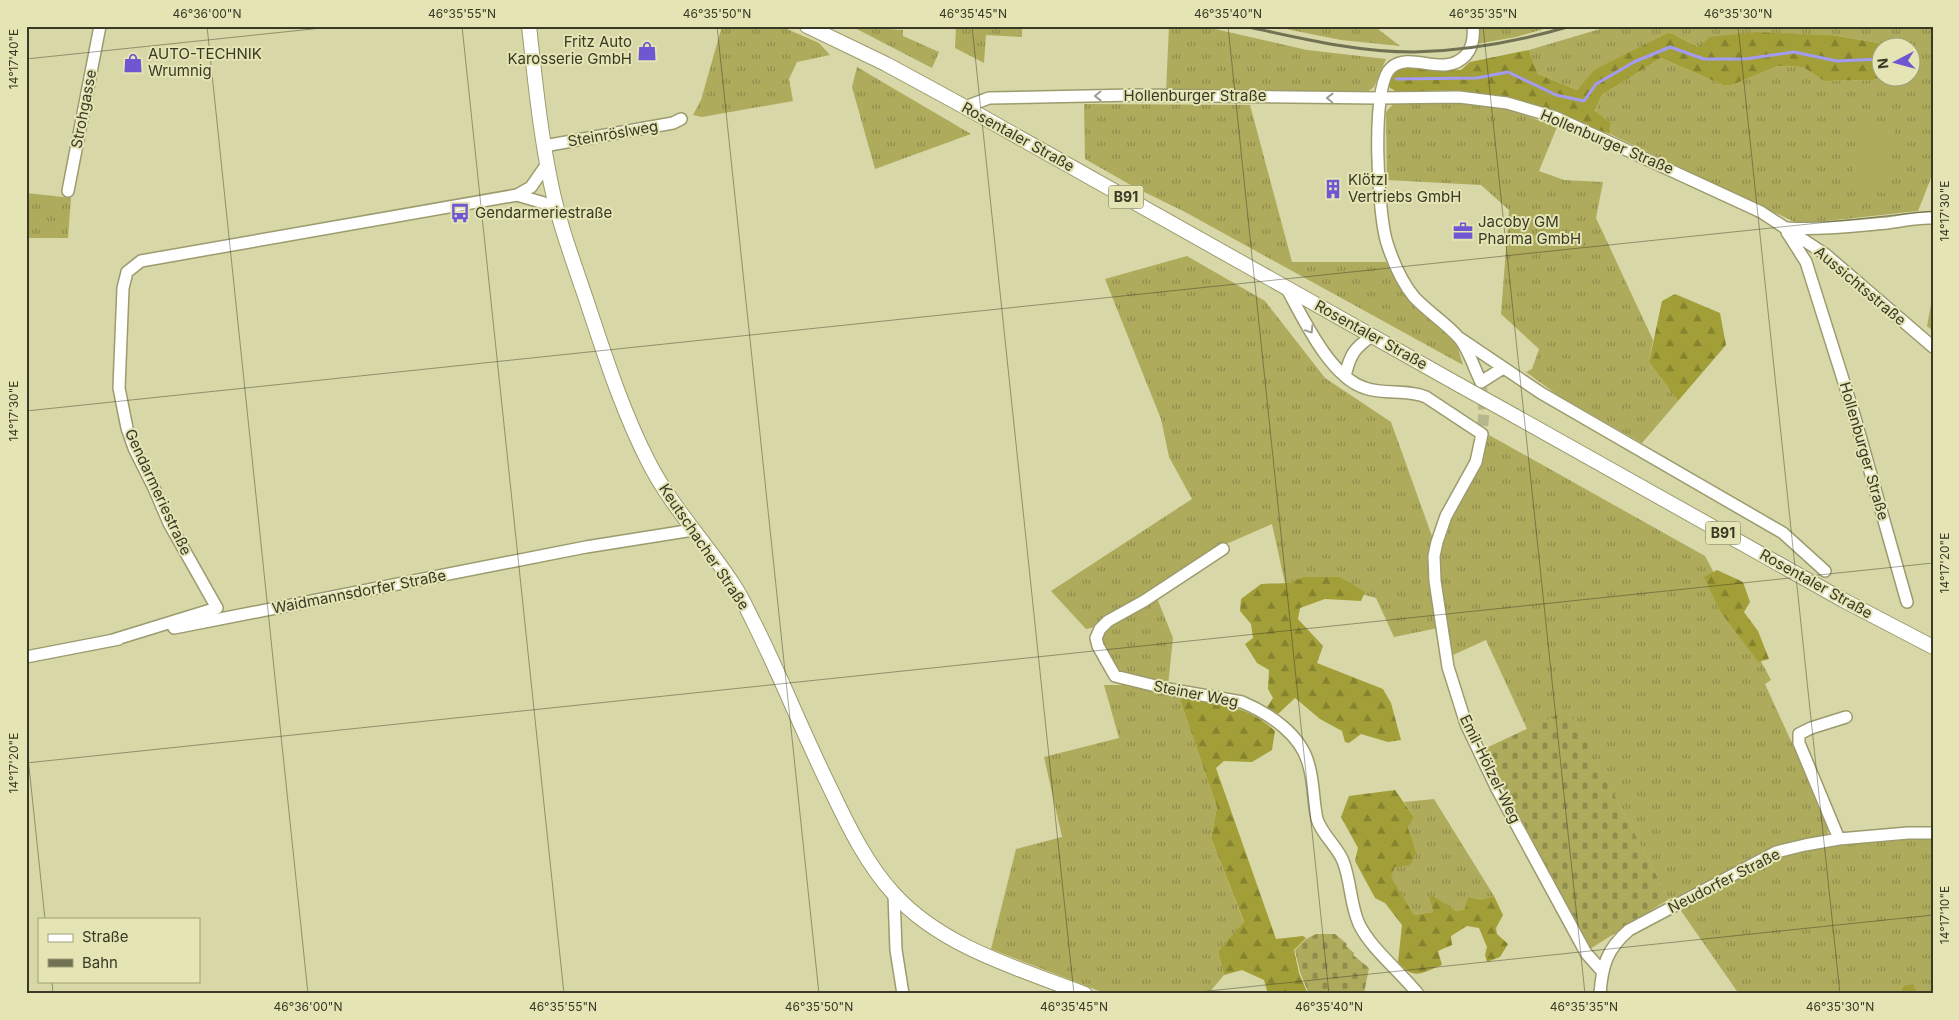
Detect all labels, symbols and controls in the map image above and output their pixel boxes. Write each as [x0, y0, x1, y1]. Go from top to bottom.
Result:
text: 46°36'00"N [173, 6, 241, 21]
text: 46°35'55"N [428, 6, 496, 21]
text: 46°35'50"N [683, 6, 751, 21]
text: 46°35'45"N [939, 6, 1007, 21]
text: 46°35'40"N [1194, 6, 1262, 21]
text: 46°35'35"N [1449, 6, 1517, 21]
text: 46°35'30"N [1704, 6, 1772, 21]
text: 14°17'40"E [6, 29, 21, 89]
place label: Fritz Auto Karosserie GmbH [507, 32, 632, 68]
north arrow [1872, 38, 1922, 88]
shop icon: Fritz Auto Karosserie GmbH [636, 40, 658, 62]
place label: AUTO-TECHNIK Wrumnig [148, 44, 262, 80]
shop icon: AUTO-TECHNIK Wrumnig [122, 52, 144, 74]
text: N [1874, 57, 1892, 70]
street label: Strohgasse [67, 68, 100, 150]
street label: Hollenburger Straße [1124, 86, 1266, 105]
one-way arrow [1094, 91, 1102, 101]
one-way arrow [1326, 92, 1334, 103]
street label: Rosentaler Straße [958, 98, 1078, 175]
street label: Hollenburger Straße [1538, 105, 1677, 178]
street label: Steinröslweg [566, 116, 660, 151]
place label: Klötzl Vertriebs GmbH [1348, 170, 1461, 206]
building icon: Klötzl Vertriebs GmbH [1322, 178, 1344, 200]
text: 14°17'30"E [1937, 181, 1952, 241]
road number: B91 [1108, 186, 1144, 208]
bus stop icon: Gendarmeriestraße [449, 202, 471, 224]
place label: Gendarmeriestraße [475, 203, 612, 222]
place label: Jacoby GM Pharma GmbH [1478, 212, 1581, 248]
office icon: Jacoby GM Pharma GmbH [1452, 220, 1474, 242]
street label: Aussichtsstraße [1811, 242, 1910, 329]
street label: Rosentaler Straße [1311, 296, 1431, 373]
one-way arrow [1304, 324, 1313, 333]
street label: Hollenburger Straße [1836, 380, 1893, 522]
text: 14°17'30"E [6, 381, 21, 441]
street label: Gendarmeriestraße [121, 426, 196, 558]
street label: Keutschacher Straße [655, 480, 754, 613]
road number: B91 [1706, 522, 1740, 544]
text: 14°17'20"E [1937, 533, 1952, 593]
street label: Rosentaler Straße [1756, 545, 1876, 622]
street label: Waidmannsdorfer Straße [270, 565, 448, 618]
street label: Steiner Weg [1152, 676, 1240, 711]
street label: Emil-Hölzel-Weg [1456, 711, 1525, 826]
text: 14°17'20"E [6, 733, 21, 793]
street label: Neudorfer Straße [1665, 844, 1783, 917]
text: 14°17'10"E [1937, 886, 1952, 944]
legend [38, 918, 200, 982]
text: Straße [82, 927, 129, 946]
text: Bahn [82, 953, 118, 972]
text: 46°36'00"N [274, 999, 342, 1014]
text: 46°35'55"N [529, 999, 597, 1014]
text: 46°35'50"N [785, 999, 853, 1014]
text: 46°35'45"N [1040, 999, 1108, 1014]
text: 46°35'40"N [1295, 999, 1363, 1014]
text: 46°35'35"N [1550, 999, 1618, 1014]
text: 46°35'30"N [1806, 999, 1874, 1014]

